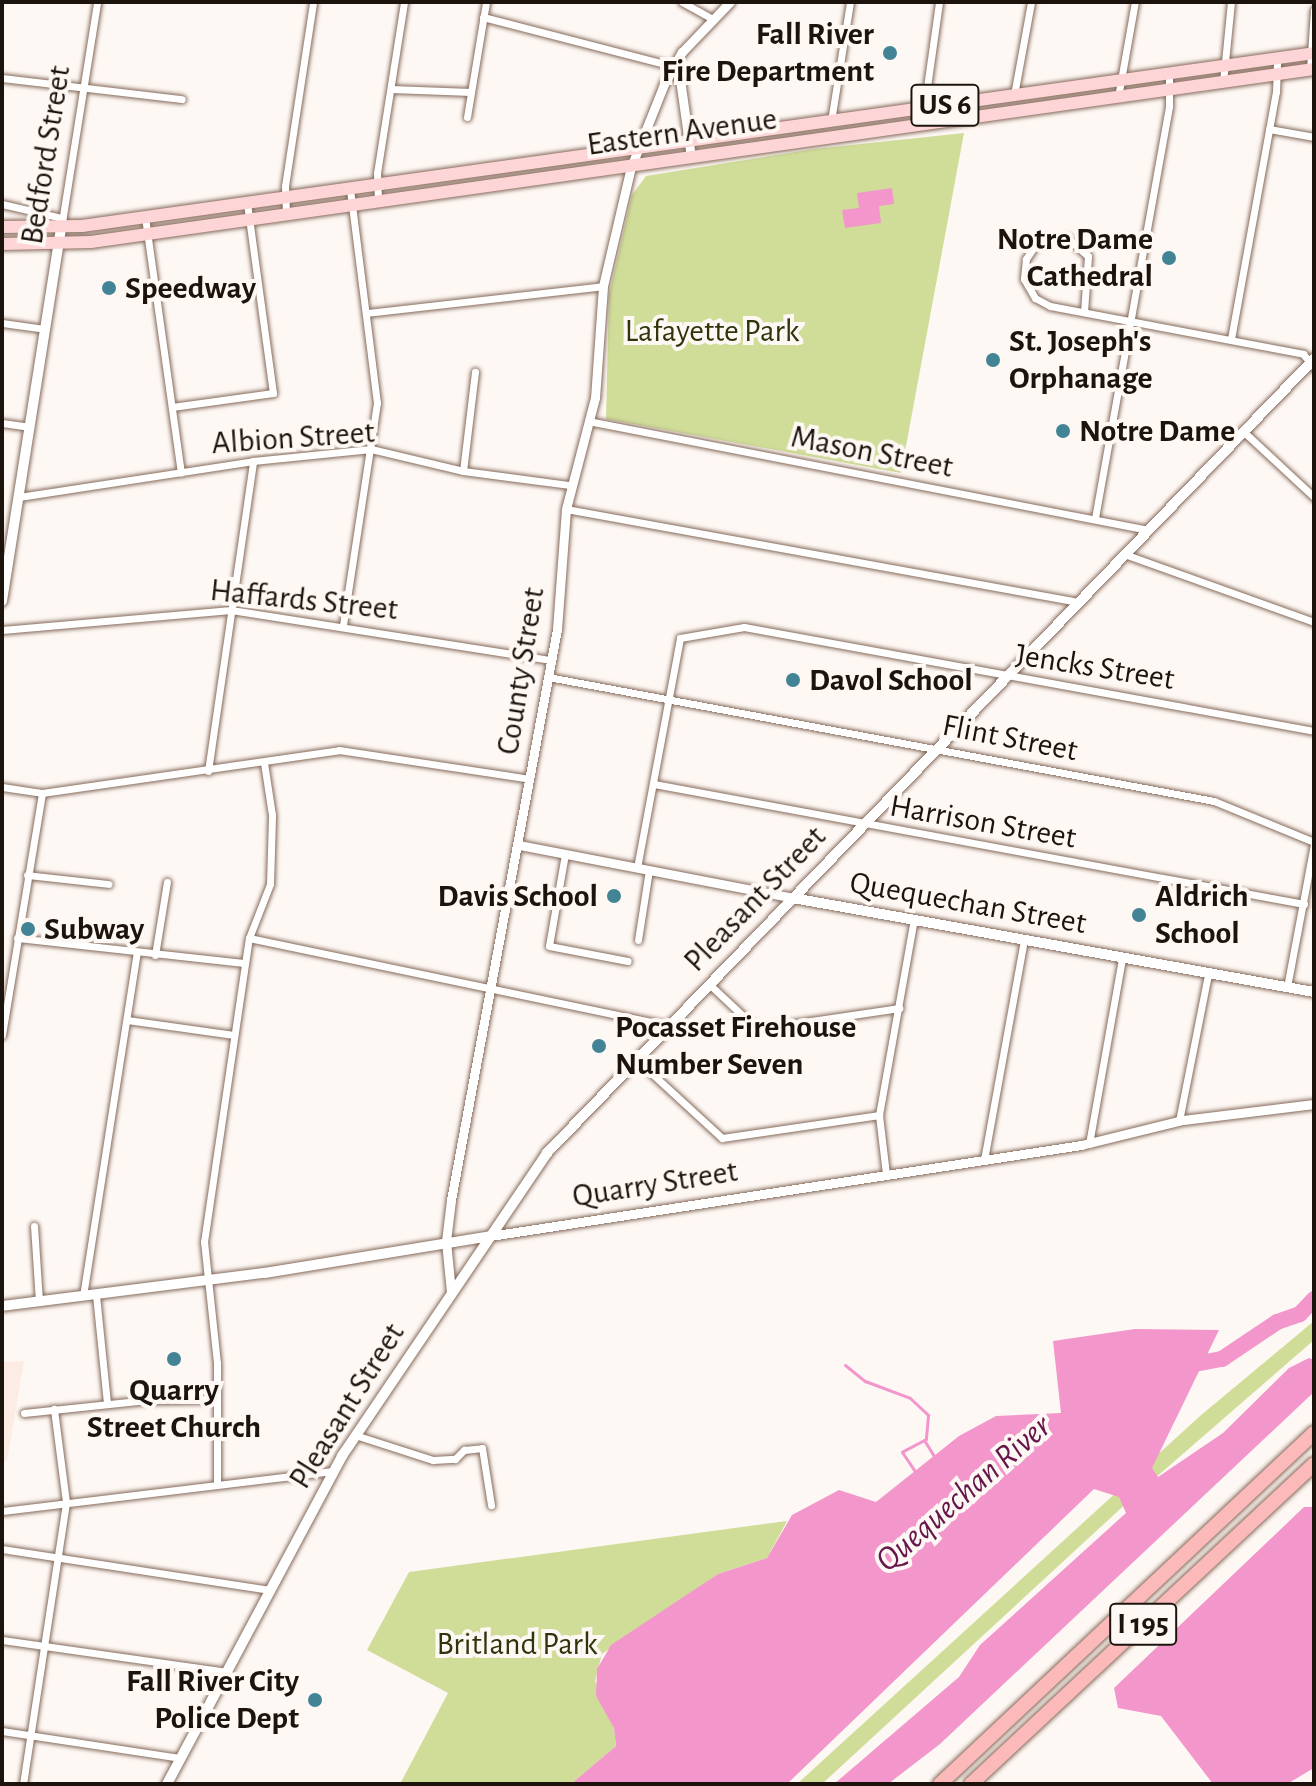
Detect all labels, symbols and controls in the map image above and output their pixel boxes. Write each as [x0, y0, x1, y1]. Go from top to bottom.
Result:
place label: Fall River Fire Department [662, 16, 874, 91]
marker: Fall River Fire Department [881, 44, 899, 62]
street label: Bedford Street [13, 63, 79, 247]
road number: US 6 [909, 79, 981, 131]
street label: Eastern Avenue [585, 100, 779, 164]
place label: Notre Dame Cathedral [997, 221, 1153, 296]
marker: Notre Dame Cathedral [1160, 249, 1178, 267]
place label: Speedway [125, 269, 256, 307]
marker: Speedway [100, 279, 118, 297]
park label: Lafayette Park [625, 312, 799, 350]
place label: St. Joseph's Orphanage [1009, 323, 1153, 398]
marker: St. Joseph's Orphanage [984, 351, 1002, 369]
place label: Notre Dame [1079, 412, 1235, 450]
street label: Albion Street [210, 413, 376, 463]
street label: Mason Street [788, 418, 956, 486]
marker: Notre Dame [1054, 422, 1072, 440]
street label: Haffards Street [208, 571, 400, 629]
street label: County Street [489, 585, 553, 757]
street label: Jencks Street [1013, 636, 1177, 698]
place label: Davol School [809, 661, 973, 699]
marker: Davol School [784, 671, 802, 689]
street label: Flint Street [939, 706, 1081, 770]
street label: Harrison Street [887, 787, 1079, 857]
street label: Pleasant Street [676, 818, 834, 980]
street label: Quequechan Street [847, 863, 1089, 943]
place label: Davis School [438, 877, 598, 915]
place label: Aldrich School [1155, 878, 1248, 953]
marker: Davis School [605, 887, 623, 905]
marker: Aldrich School [1130, 906, 1148, 924]
place label: Subway [44, 910, 144, 948]
marker: Subway [19, 920, 37, 938]
place label: Pocasset Firehouse Number Seven [615, 1009, 856, 1084]
marker: Pocasset Firehouse Number Seven [590, 1037, 608, 1055]
street label: Quarry Street [570, 1152, 740, 1216]
street label: Pleasant Street [281, 1316, 413, 1496]
marker: Quarry Street Church [165, 1350, 183, 1368]
place label: Quarry Street Church [87, 1372, 261, 1447]
water label: Quequechan River [868, 1407, 1060, 1581]
road number: I 195 [1109, 1598, 1177, 1650]
park label: Britland Park [436, 1625, 598, 1663]
place label: Fall River City Police Dept [126, 1663, 299, 1738]
marker: Fall River City Police Dept [306, 1691, 324, 1709]

